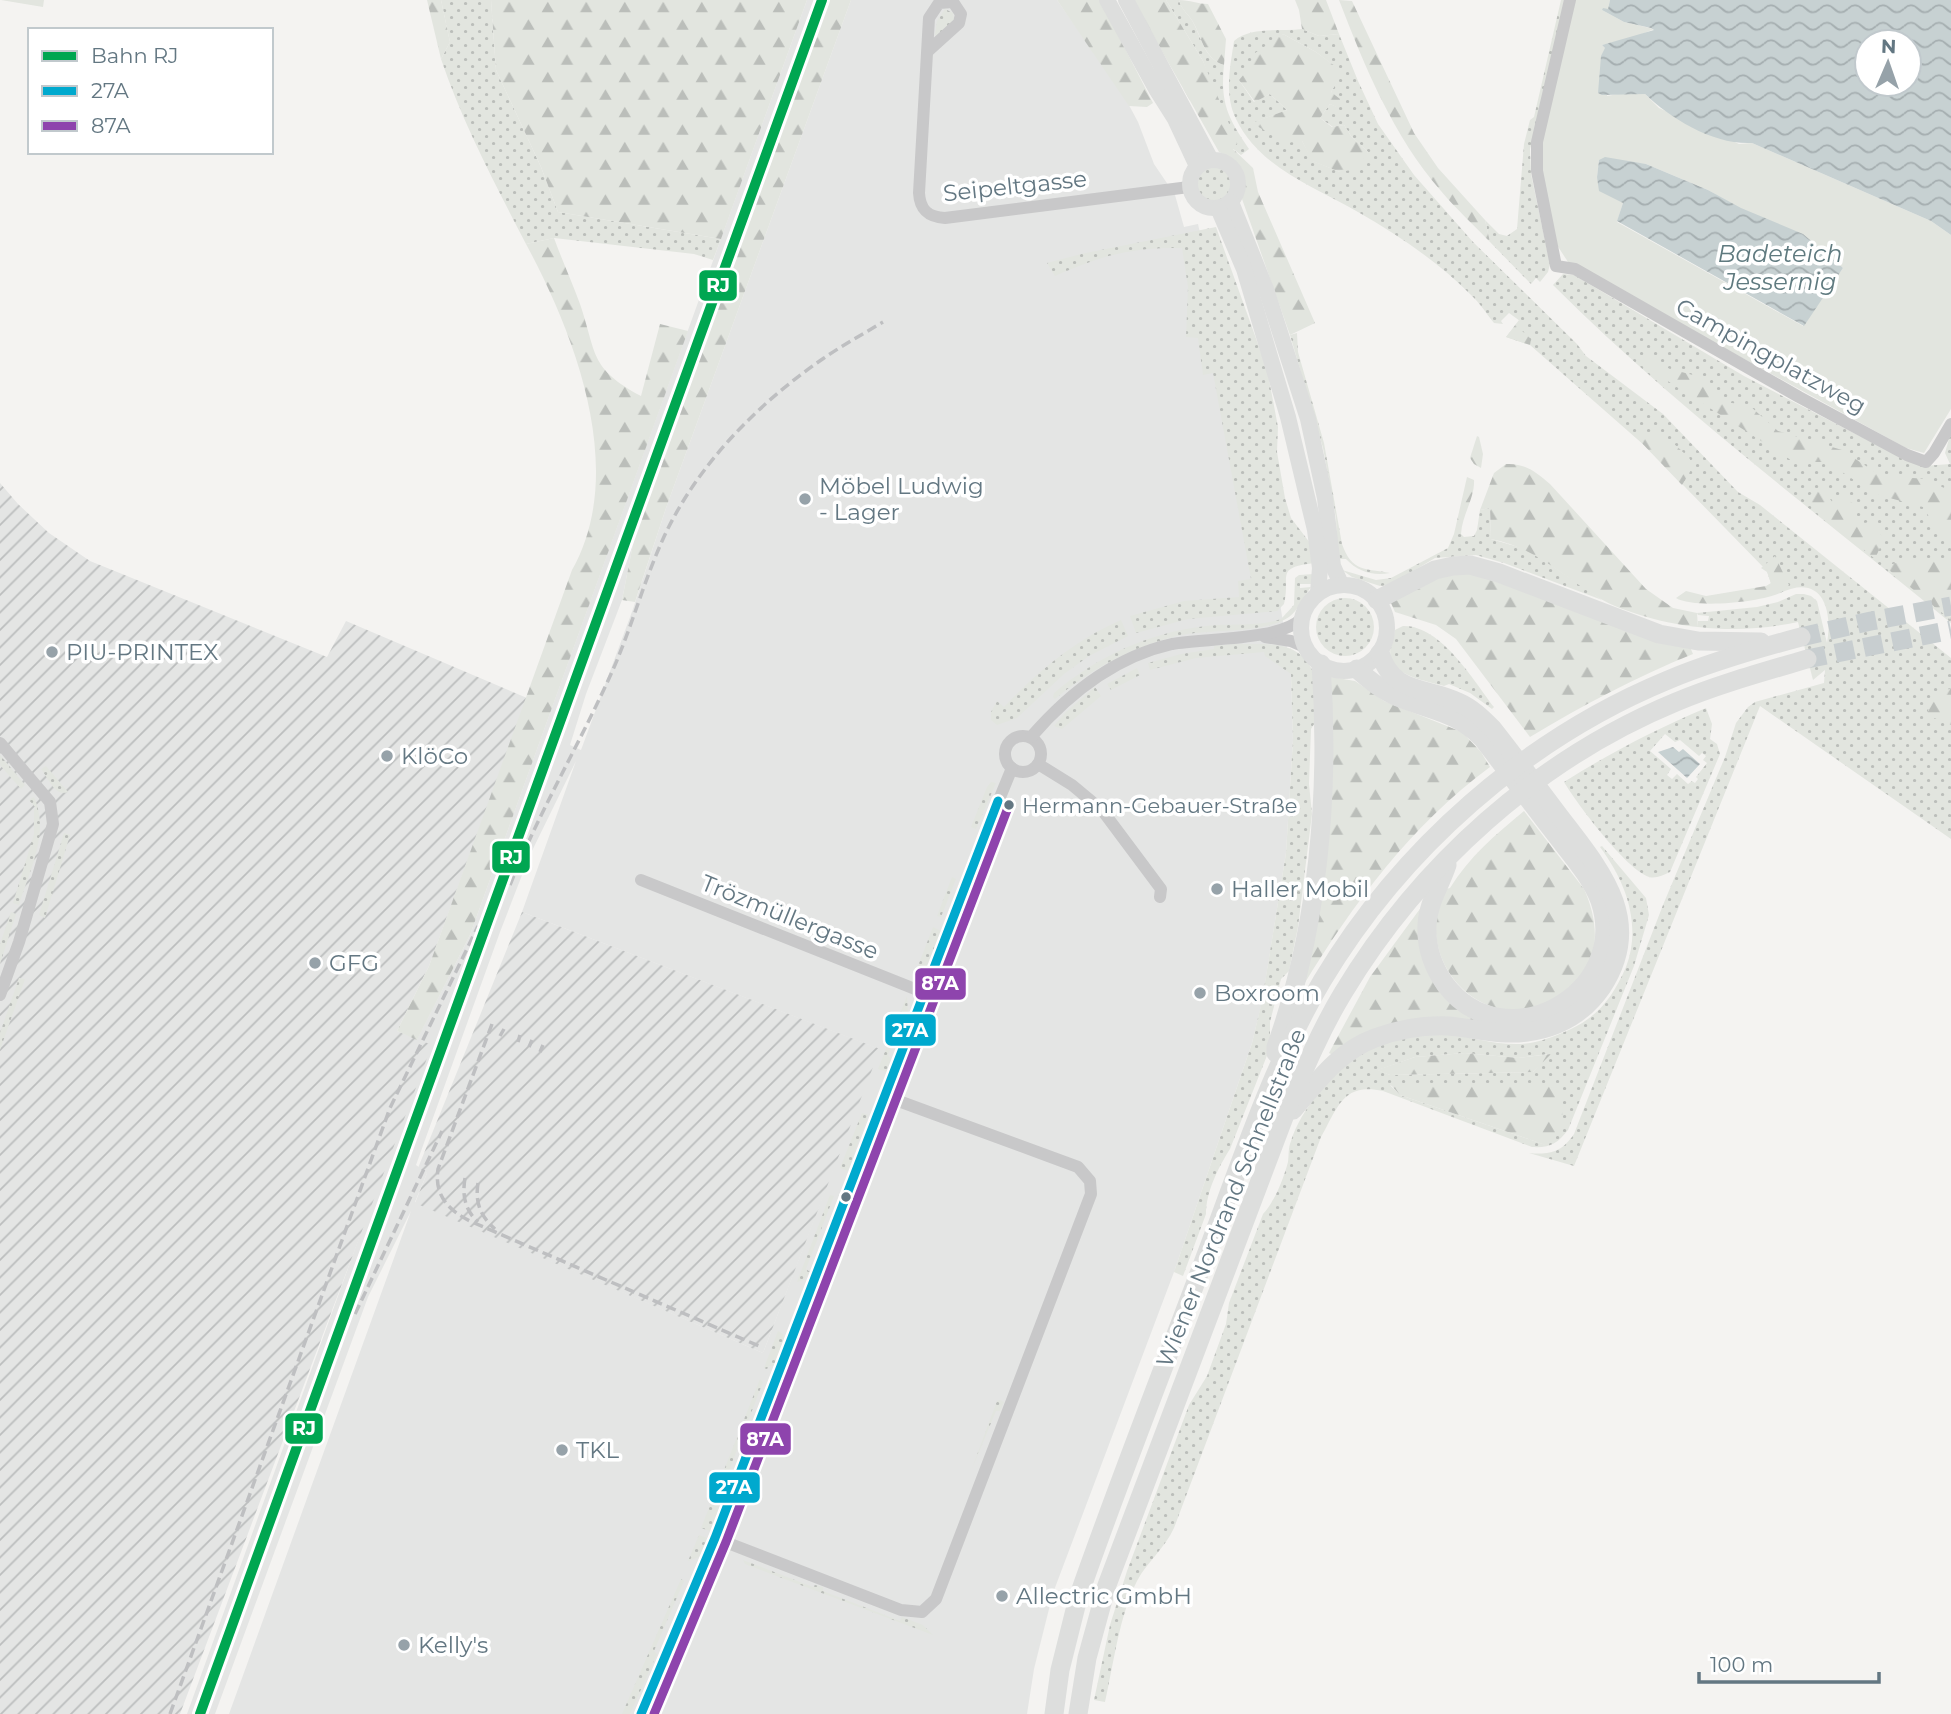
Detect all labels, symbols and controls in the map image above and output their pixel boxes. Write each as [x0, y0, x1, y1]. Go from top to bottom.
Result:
legend [28, 28, 273, 154]
north arrow [1853, 28, 1923, 98]
text: N [1880, 35, 1897, 58]
text: Bahn RJ [91, 43, 179, 68]
text: 27A [91, 78, 130, 103]
text: 87A [91, 113, 131, 138]
street label: Seipeltgasse [942, 165, 1088, 207]
water label: Badeteich Jessernig [1718, 239, 1842, 296]
line badge: RJ [698, 269, 738, 302]
text: RJ [706, 274, 730, 297]
street label: Campingplatzweg [1671, 292, 1871, 420]
place label: Möbel Ludwig - Lager [819, 472, 984, 526]
marker: Möbel Ludwig - Lager [797, 491, 813, 507]
place label: PIU-PRINTEX [66, 638, 218, 666]
marker: PIU-PRINTEX [44, 644, 60, 660]
place label: KlöCo [401, 742, 468, 770]
marker: KlöCo [379, 748, 395, 764]
place label: Hermann-Gebauer-Straße [1022, 793, 1297, 818]
marker: Hermann-Gebauer-Straße [1002, 798, 1016, 812]
line badge: RJ [491, 840, 531, 874]
text: RJ [499, 846, 523, 869]
street label: Trözmüllergasse [697, 869, 883, 965]
place label: Haller Mobil [1231, 875, 1369, 903]
marker: Haller Mobil [1209, 881, 1225, 897]
place label: GFG [329, 949, 379, 977]
marker: GFG [307, 955, 323, 971]
line badge: 87A [914, 967, 967, 1001]
text: 87A [921, 972, 959, 995]
place label: Boxroom [1214, 979, 1320, 1007]
marker: Boxroom [1192, 985, 1208, 1001]
line badge: 27A [884, 1013, 937, 1047]
text: 27A [892, 1019, 929, 1042]
street label: Wiener Nordrand Schnellstraße [1150, 1025, 1312, 1371]
unlabelled marker [839, 1190, 853, 1204]
line badge: RJ [284, 1412, 324, 1445]
text: RJ [292, 1417, 316, 1440]
line badge: 87A [739, 1422, 792, 1456]
text: 87A [746, 1428, 784, 1451]
place label: TKL [576, 1436, 620, 1464]
marker: TKL [554, 1442, 570, 1458]
line badge: 27A [708, 1471, 761, 1504]
text: 27A [716, 1476, 753, 1499]
place label: Allectric GmbH [1016, 1582, 1192, 1610]
marker: Allectric GmbH [994, 1588, 1010, 1604]
place label: Kelly's [418, 1631, 488, 1659]
marker: Kelly's [396, 1637, 412, 1653]
scale bar [1699, 1640, 1879, 1684]
text: 100 m [1710, 1652, 1773, 1677]

